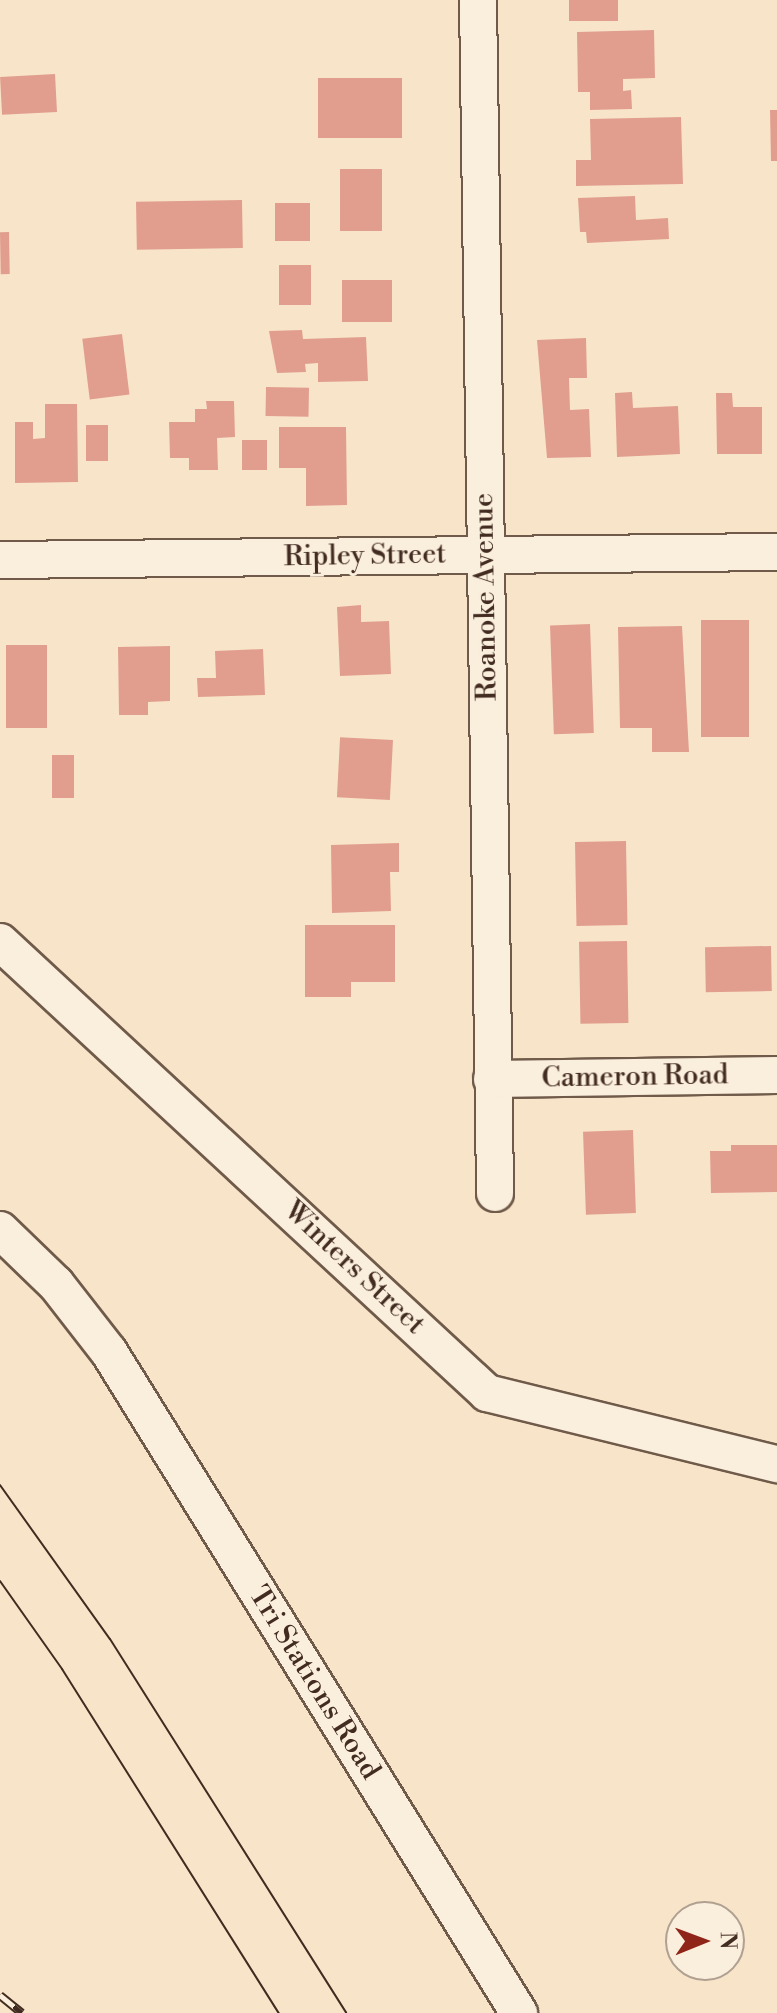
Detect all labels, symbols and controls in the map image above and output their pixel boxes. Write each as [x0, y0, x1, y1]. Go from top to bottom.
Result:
street label: Roanoke Avenue [467, 493, 505, 701]
street label: Ripley Street [283, 538, 447, 574]
street label: Cameron Road [541, 1059, 729, 1095]
street label: Winters Street [277, 1194, 431, 1342]
street label: Tri Stations Road [241, 1580, 387, 1786]
north arrow [665, 1901, 745, 1981]
text: N [714, 1932, 741, 1950]

